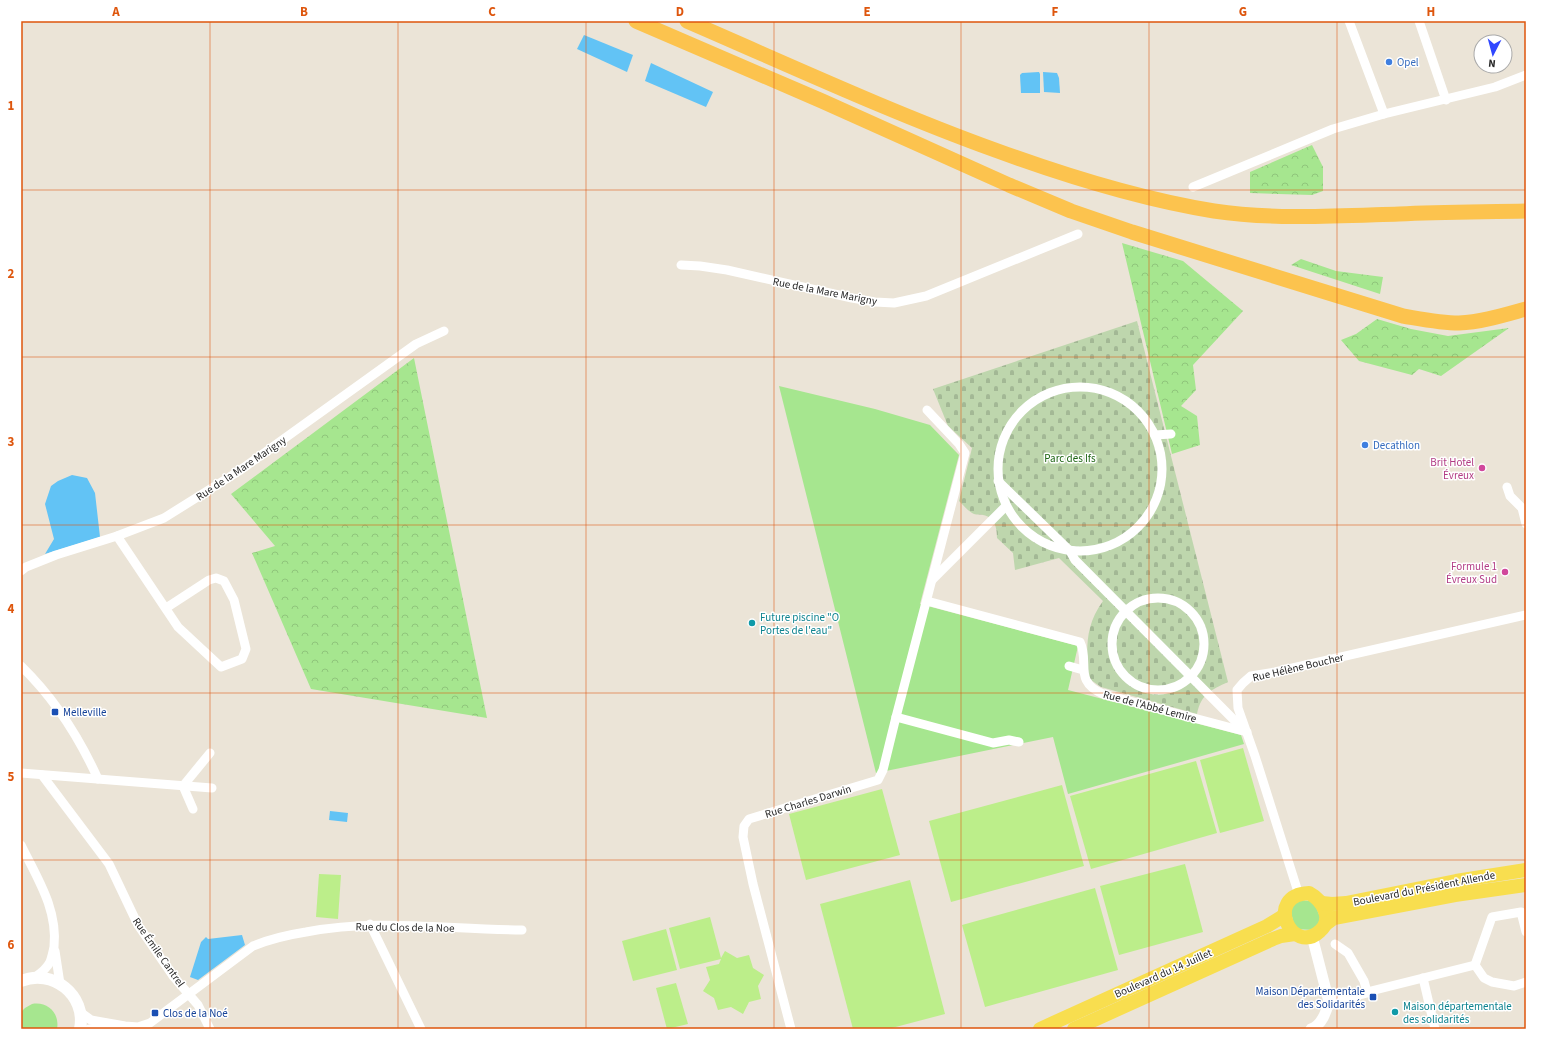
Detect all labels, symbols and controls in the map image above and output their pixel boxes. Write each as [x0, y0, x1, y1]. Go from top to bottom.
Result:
text: A [111, 3, 120, 21]
text: B [300, 3, 308, 21]
text: C [488, 3, 496, 21]
text: D [676, 3, 684, 21]
text: E [863, 3, 871, 21]
text: F [1052, 3, 1059, 21]
text: G [1239, 3, 1247, 21]
text: H [1427, 3, 1435, 21]
north arrow [1473, 34, 1513, 74]
place label: Opel [1397, 55, 1419, 70]
text: N [1488, 56, 1496, 71]
marker: Opel [1384, 57, 1394, 67]
text: 1 [8, 97, 15, 115]
text: 2 [8, 265, 15, 283]
street label: Rue de la Mare Marigny [772, 274, 878, 309]
text: 3 [8, 433, 15, 451]
street label: Rue de la Mare Marigny [193, 433, 289, 504]
place label: Decathlon [1373, 438, 1420, 453]
marker: Decathlon [1360, 440, 1370, 450]
park label: Parc des Ifs [1044, 451, 1096, 466]
place label: Brit Hotel Évreux [1430, 455, 1474, 483]
marker: Brit Hotel Évreux [1477, 463, 1487, 473]
place label: Formule 1 Évreux Sud [1446, 559, 1497, 587]
marker: Formule 1 Évreux Sud [1500, 567, 1510, 577]
text: 4 [8, 600, 15, 618]
place label: Future piscine "O Portes de l'eau" [760, 610, 839, 638]
marker: Future piscine "O Portes de l'eau" [747, 618, 757, 628]
street label: Rue Hélène Boucher [1251, 650, 1345, 685]
street label: Rue de l'Abbé Lemire [1102, 687, 1199, 726]
place label: Melleville [63, 705, 107, 720]
marker: Melleville [50, 707, 60, 717]
text: 5 [8, 768, 15, 786]
street label: Rue Charles Darwin [763, 781, 853, 822]
street label: Boulevard du Président Allende [1352, 867, 1497, 910]
street label: Rue Émile Cantrel [129, 915, 188, 990]
street label: Rue du Clos de la Noe [355, 919, 455, 936]
text: 6 [8, 936, 15, 954]
street label: Boulevard du 14 Juillet [1112, 945, 1215, 1002]
place label: Maison Départementale des Solidarités [1256, 984, 1366, 1012]
marker: Maison Départementale des Solidarités [1368, 992, 1378, 1002]
place label: Maison départementale des solidarités [1403, 999, 1512, 1027]
place label: Clos de la Noé [163, 1006, 228, 1021]
marker: Maison départementale des solidarités [1390, 1007, 1400, 1017]
marker: Clos de la Noé [150, 1008, 160, 1018]

